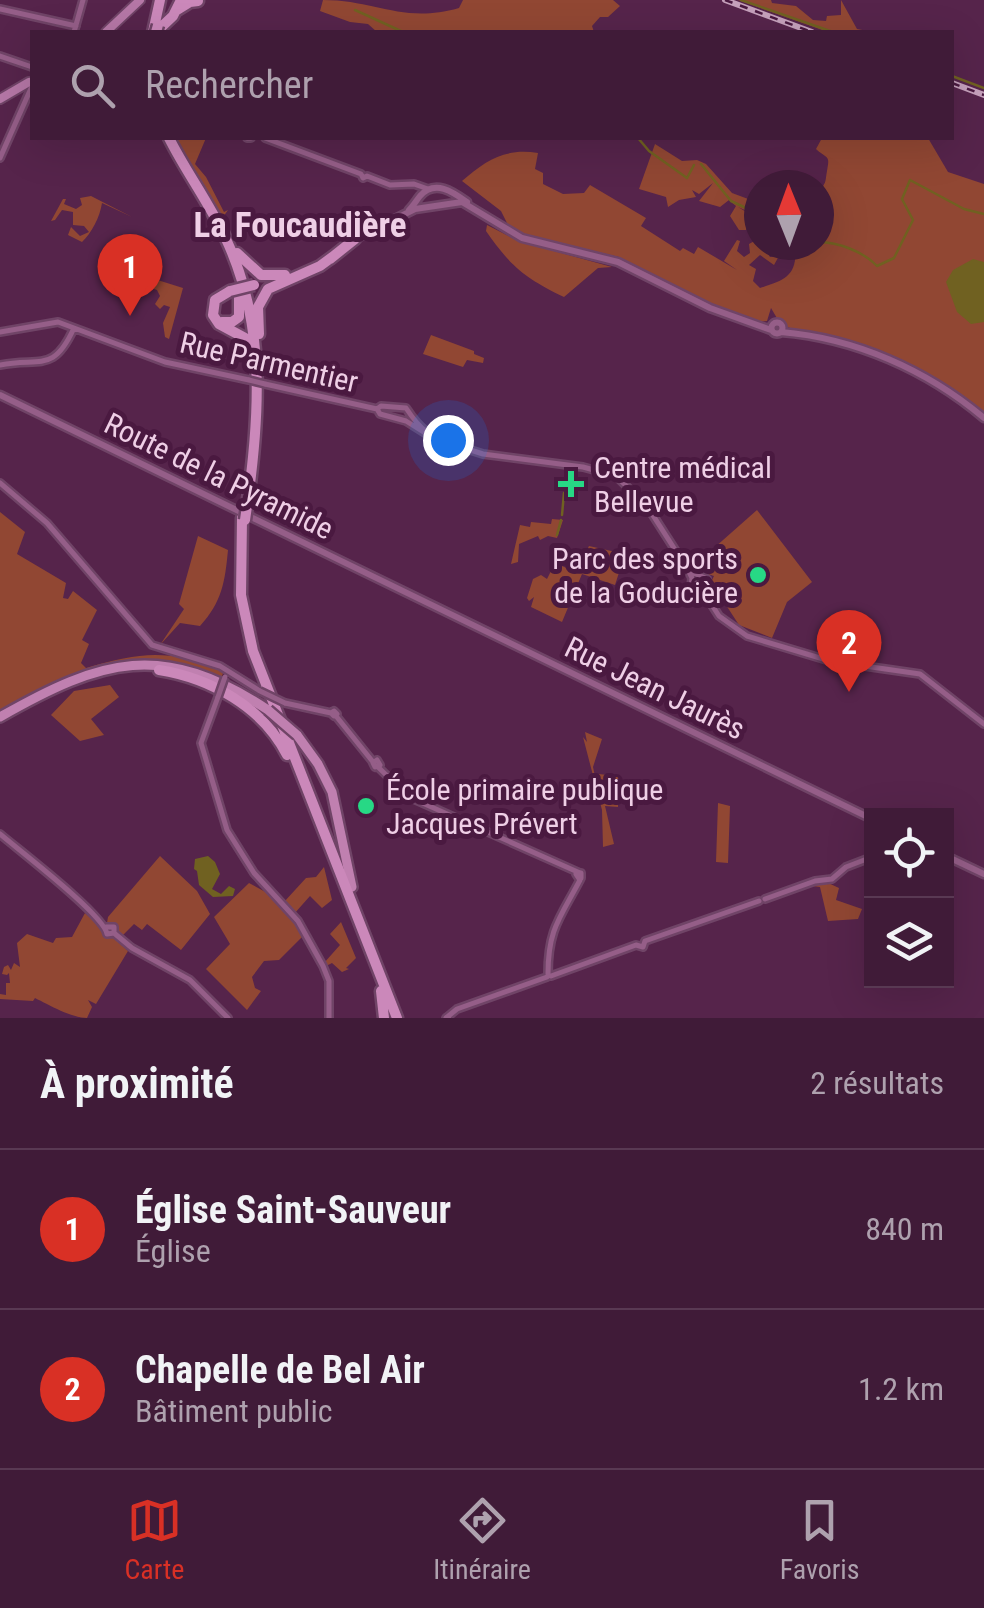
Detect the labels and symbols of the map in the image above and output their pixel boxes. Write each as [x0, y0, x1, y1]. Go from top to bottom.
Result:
north arrow [744, 170, 834, 260]
district label: La Foucaudière [194, 205, 406, 246]
pin: 1 [98, 234, 162, 316]
street label: Rue Parmentier [177, 325, 361, 399]
street label: Route de la Pyramide [99, 405, 339, 547]
your location [423, 415, 474, 466]
place label: Centre médical Bellevue [594, 450, 772, 519]
marker: Centre médical Bellevue [558, 471, 584, 497]
place label: Parc des sports de la Goducière [552, 541, 738, 610]
marker: Parc des sports de la Goducière [747, 564, 769, 586]
pin: 2 [816, 610, 882, 692]
street label: Rue Jean Jaurès [559, 629, 751, 747]
place label: École primaire publique Jacques Prévert [386, 772, 663, 841]
marker: École primaire publique Jacques Prévert [355, 795, 377, 817]

